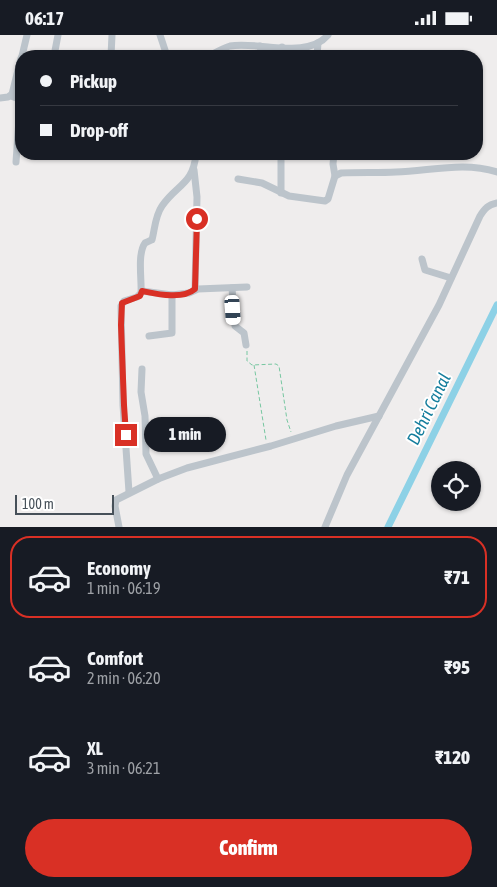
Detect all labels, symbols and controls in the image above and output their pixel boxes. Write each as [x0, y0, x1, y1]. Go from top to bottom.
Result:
text: 06:17 [25, 7, 64, 29]
text: Pickup [70, 70, 117, 92]
text: Drop-off [70, 119, 128, 141]
route start [186, 208, 208, 230]
car [224, 295, 241, 325]
water label: Dehri Canal [402, 369, 455, 448]
callout: 1 min [144, 417, 226, 453]
route end [115, 424, 137, 446]
text: 1 min [169, 425, 201, 443]
map controls [431, 461, 481, 511]
button: locate [431, 461, 481, 511]
scale bar [15, 492, 114, 515]
text: 100 m [22, 496, 54, 512]
icon: car [27, 555, 72, 600]
text: Economy [87, 557, 151, 579]
text: ₹71 [444, 566, 470, 588]
text: 1 min · 06:19 [87, 579, 160, 597]
icon: car [27, 645, 72, 690]
text: Comfort [87, 647, 143, 669]
text: ₹95 [444, 656, 470, 678]
text: 2 min · 06:20 [87, 669, 160, 687]
icon: car [27, 735, 72, 780]
text: XL [87, 737, 103, 759]
text: ₹120 [435, 746, 470, 768]
text: 3 min · 06:21 [87, 759, 160, 777]
button: Confirm [25, 819, 472, 877]

